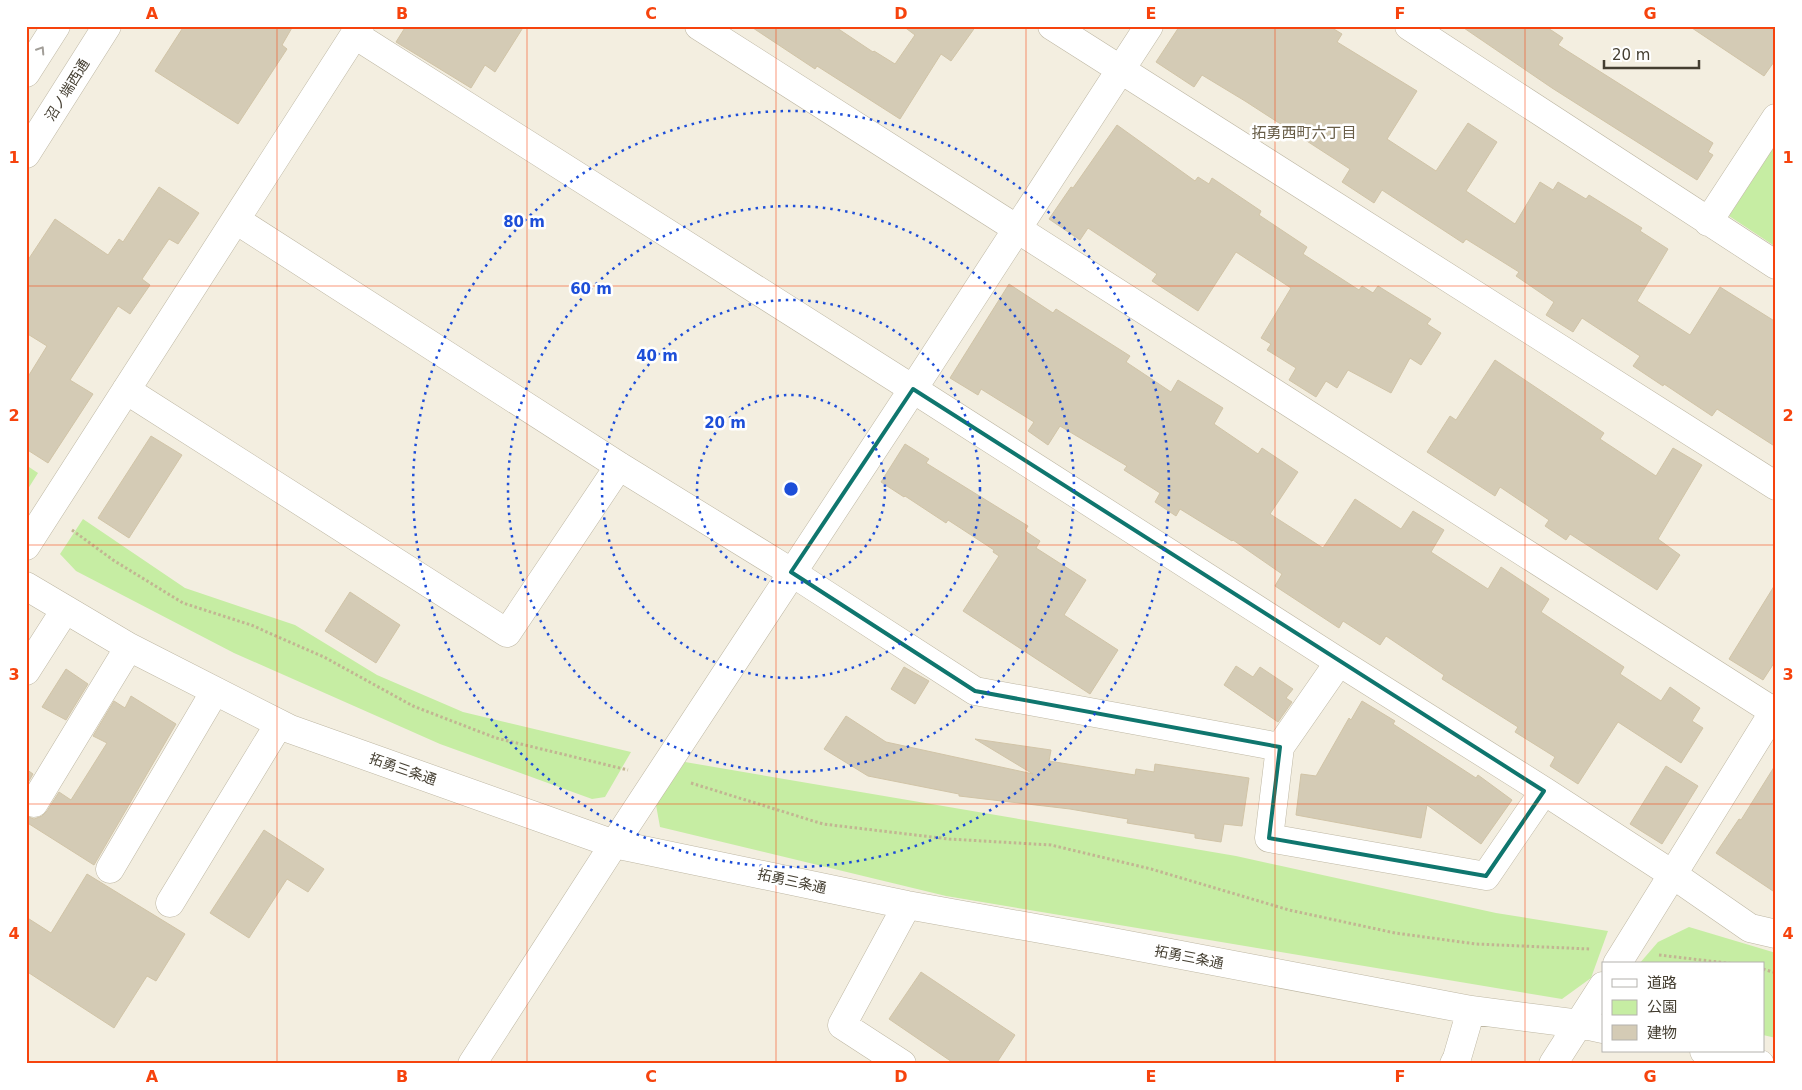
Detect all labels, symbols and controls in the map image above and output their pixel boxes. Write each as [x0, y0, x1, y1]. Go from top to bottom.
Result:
text: A [146, 4, 159, 23]
text: B [396, 4, 408, 23]
text: C [645, 4, 657, 23]
text: D [894, 4, 908, 23]
text: E [1146, 4, 1156, 23]
text: F [1395, 4, 1405, 23]
text: G [1643, 4, 1657, 23]
scale bar [1604, 38, 1700, 70]
one-way arrow [35, 46, 45, 55]
text: 20 m [1612, 46, 1650, 64]
street label: 沼ノ端西通 [42, 56, 92, 124]
district label: 拓勇西町六丁目 [1251, 124, 1357, 142]
text: 1 [8, 148, 20, 167]
text: 1 [1782, 148, 1794, 167]
text: 80 m [503, 213, 545, 231]
text: 60 m [570, 280, 612, 298]
text: 40 m [636, 347, 678, 365]
text: 2 [8, 406, 20, 425]
text: 2 [1782, 406, 1794, 425]
text: 20 m [704, 414, 746, 432]
centre of rings [782, 480, 800, 498]
text: 3 [8, 665, 20, 684]
text: 3 [1782, 665, 1794, 684]
street label: 拓勇三条通 [367, 750, 439, 788]
street label: 拓勇三条通 [756, 866, 828, 896]
text: 4 [8, 924, 20, 943]
text: 4 [1782, 924, 1794, 943]
street label: 拓勇三条通 [1153, 942, 1225, 972]
legend [1602, 962, 1764, 1052]
text: 道路 [1647, 974, 1677, 992]
text: 公園 [1647, 998, 1677, 1016]
text: 建物 [1647, 1024, 1677, 1042]
text: A [146, 1067, 159, 1086]
text: B [396, 1067, 408, 1086]
text: C [645, 1067, 657, 1086]
text: D [894, 1067, 908, 1086]
text: E [1146, 1067, 1156, 1086]
text: F [1395, 1067, 1405, 1086]
text: G [1643, 1067, 1657, 1086]

